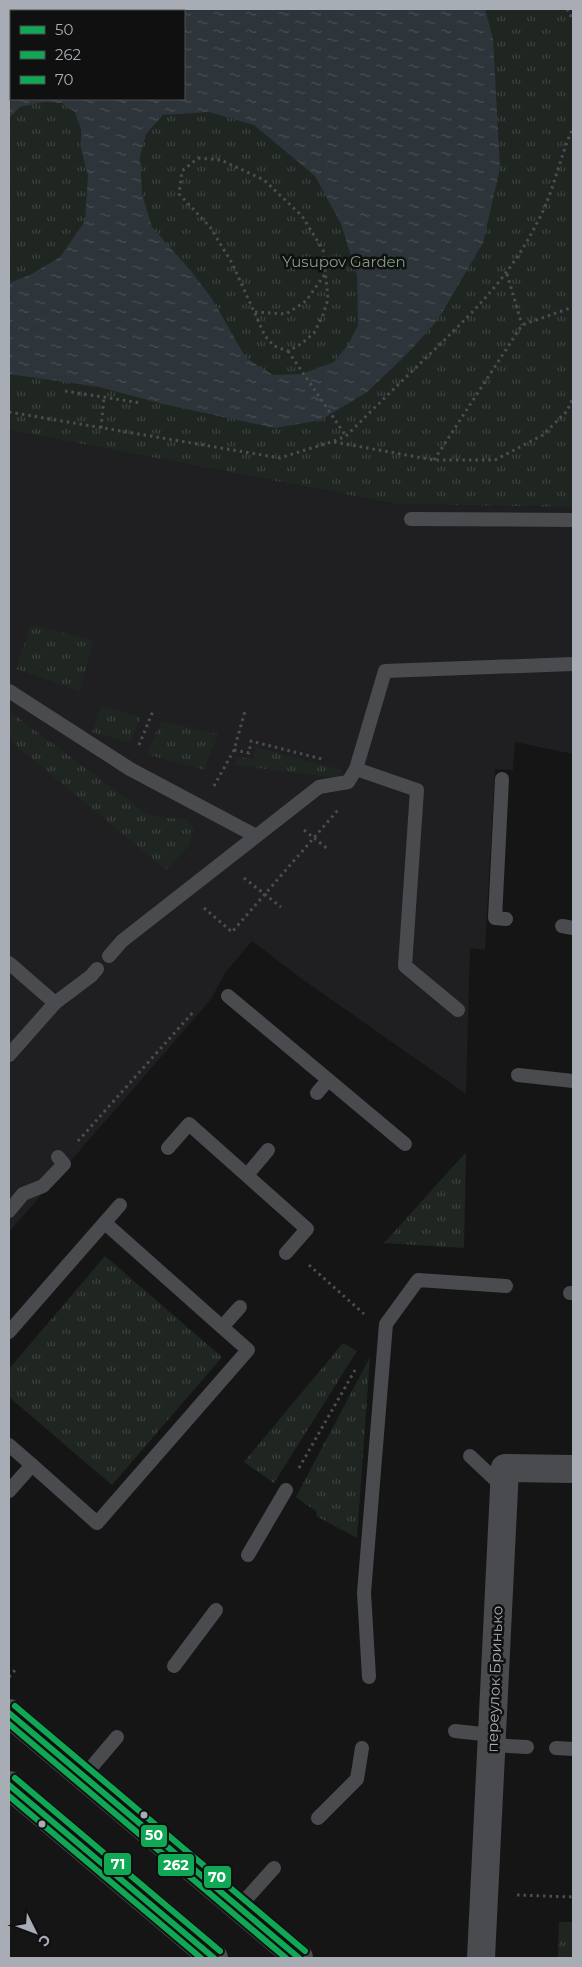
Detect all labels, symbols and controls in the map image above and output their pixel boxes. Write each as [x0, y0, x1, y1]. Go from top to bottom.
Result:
legend [10, 10, 185, 100]
text: 50 [55, 20, 73, 39]
text: 262 [55, 45, 81, 64]
text: 70 [55, 70, 74, 89]
park label: Yusupov Garden [282, 252, 406, 271]
street label: переулок Бринько [482, 1605, 507, 1753]
unlabelled marker [139, 1810, 149, 1820]
unlabelled marker [37, 1819, 47, 1829]
line badge: 50 [140, 1824, 168, 1848]
text: 50 [145, 1826, 163, 1844]
line badge: 71 [103, 1852, 132, 1876]
line badge: 262 [157, 1853, 195, 1877]
text: 71 [111, 1855, 125, 1873]
text: 262 [163, 1856, 189, 1874]
line badge: 70 [203, 1865, 232, 1889]
text: 70 [208, 1868, 226, 1886]
north arrow [10, 1907, 60, 1957]
text: С [35, 1931, 55, 1951]

